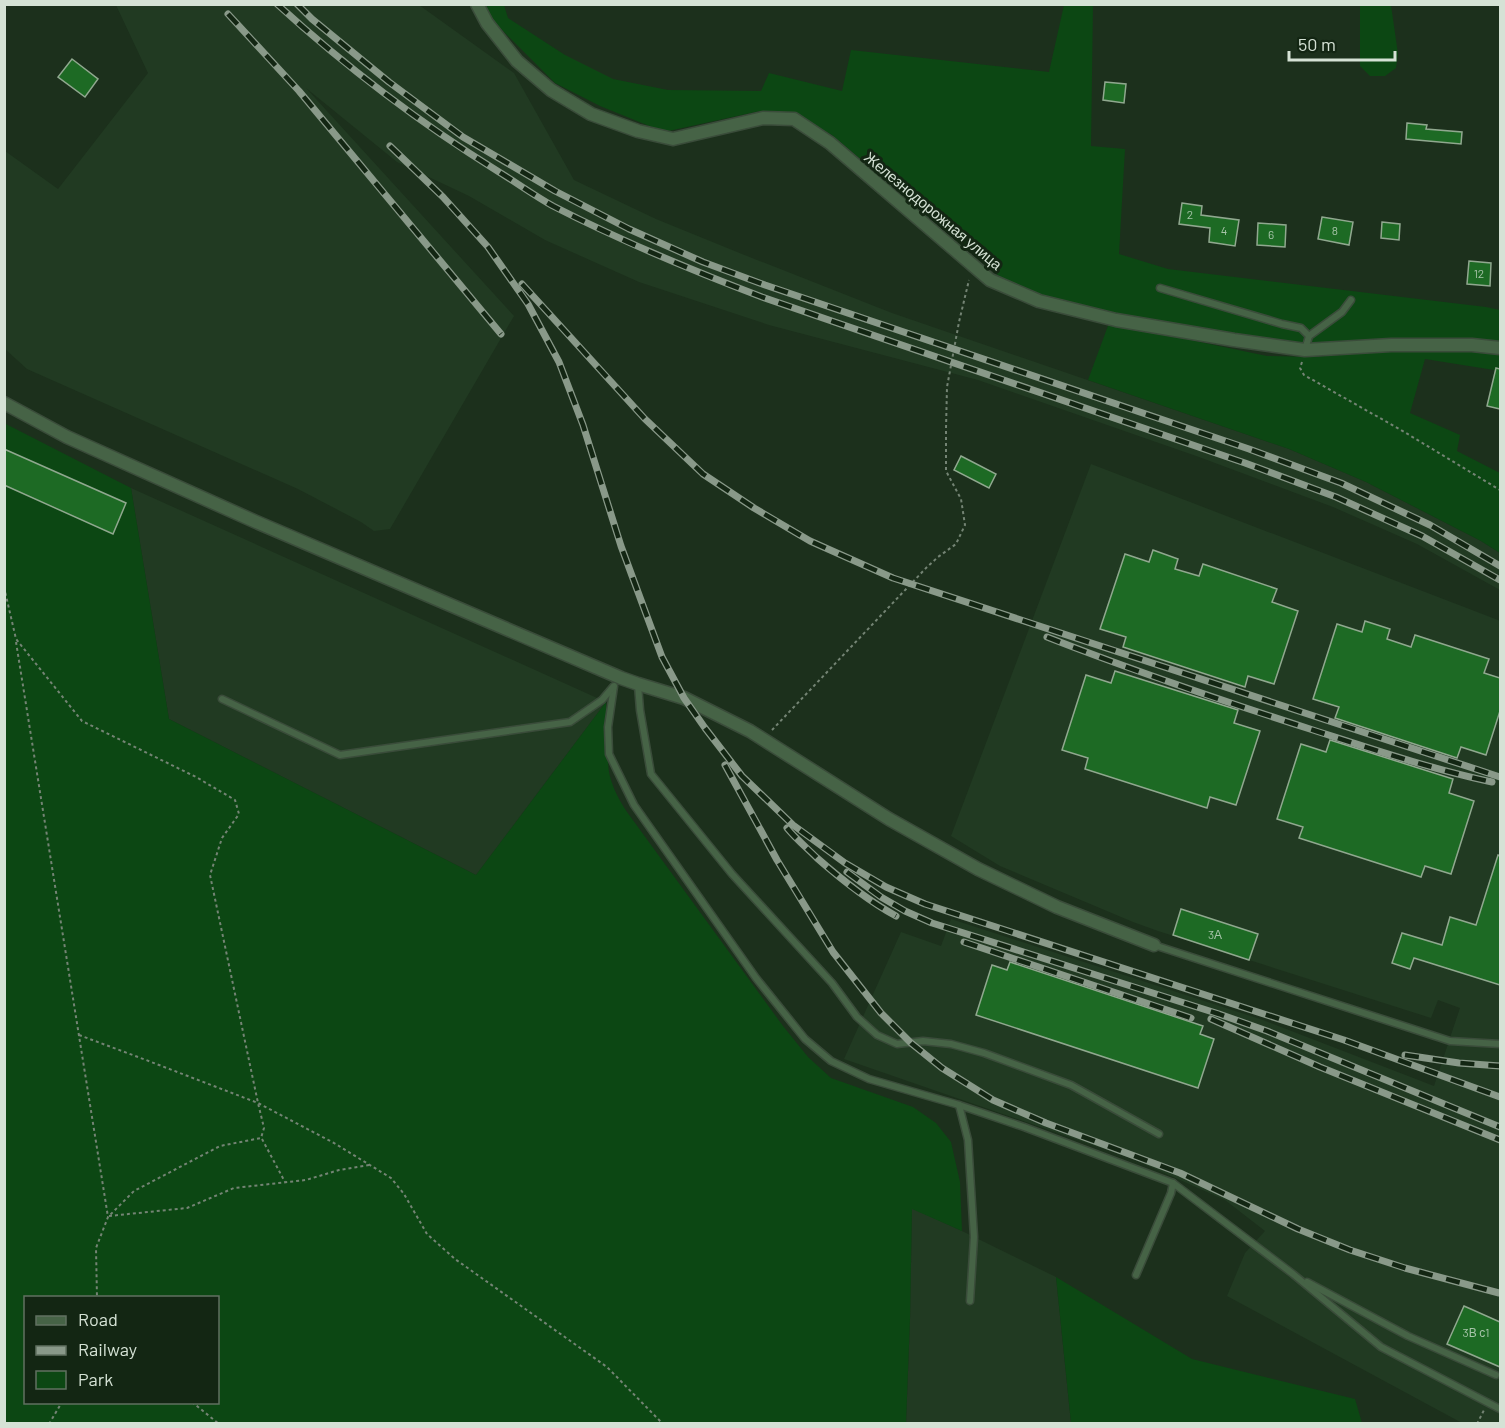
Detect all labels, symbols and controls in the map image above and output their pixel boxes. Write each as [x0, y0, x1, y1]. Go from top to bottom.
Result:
scale bar [1289, 24, 1396, 62]
text: 50 m [1298, 33, 1336, 55]
street label: Железнодорожная улица [861, 147, 1007, 273]
house number: 2 [1187, 207, 1193, 221]
house number: 4 [1221, 223, 1227, 237]
house number: 8 [1332, 223, 1338, 237]
house number: 6 [1268, 227, 1274, 241]
house number: 12 [1474, 266, 1484, 280]
house number: 3А [1208, 927, 1222, 941]
legend [24, 1296, 219, 1404]
text: Road [78, 1308, 118, 1330]
house number: 3В с1 [1463, 1325, 1489, 1339]
text: Railway [78, 1338, 137, 1360]
text: Park [78, 1368, 113, 1390]

